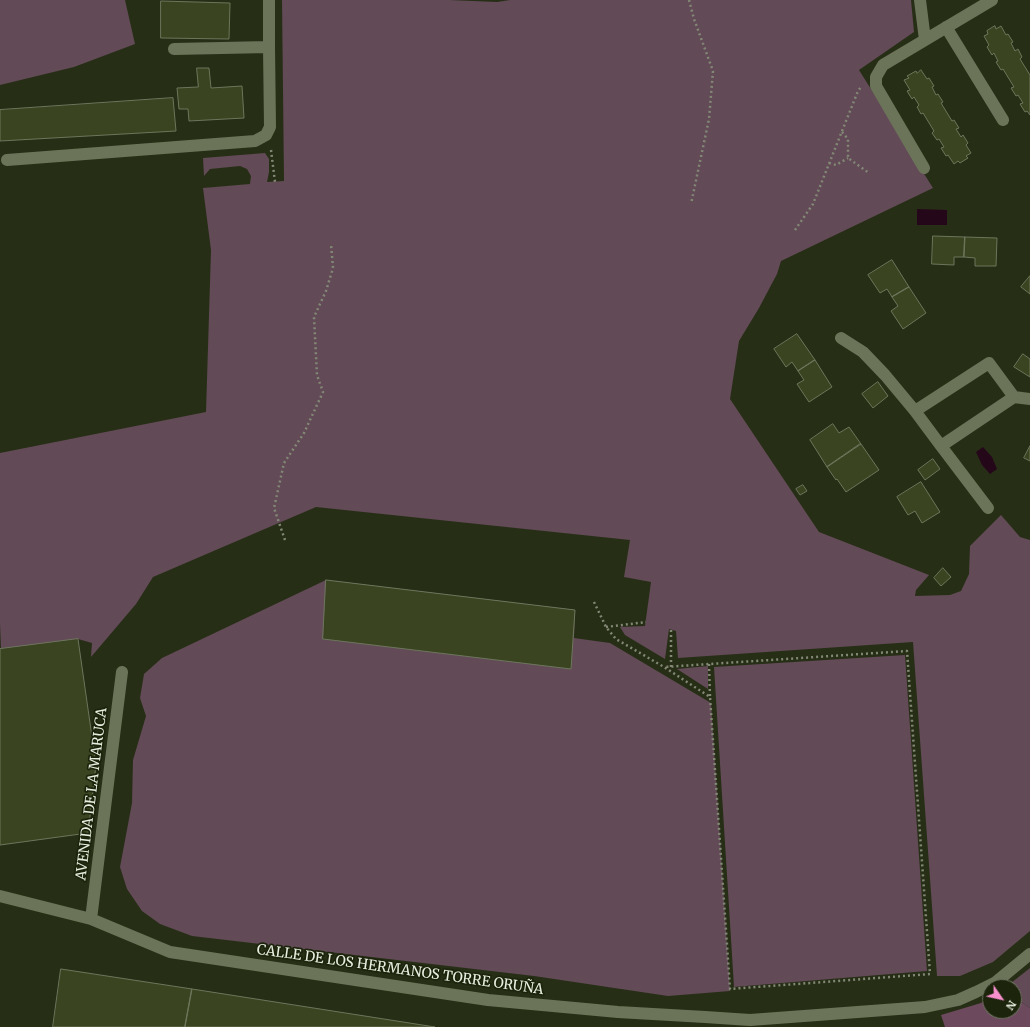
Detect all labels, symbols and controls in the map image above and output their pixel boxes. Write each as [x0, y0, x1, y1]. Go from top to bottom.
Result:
street label: AVENIDA DE LA MARUCA [73, 707, 111, 881]
street label: CALLE DE LOS HERMANOS TORRE ORUÑA [256, 942, 544, 998]
north arrow [982, 979, 1022, 1019]
text: N [1003, 998, 1019, 1013]

